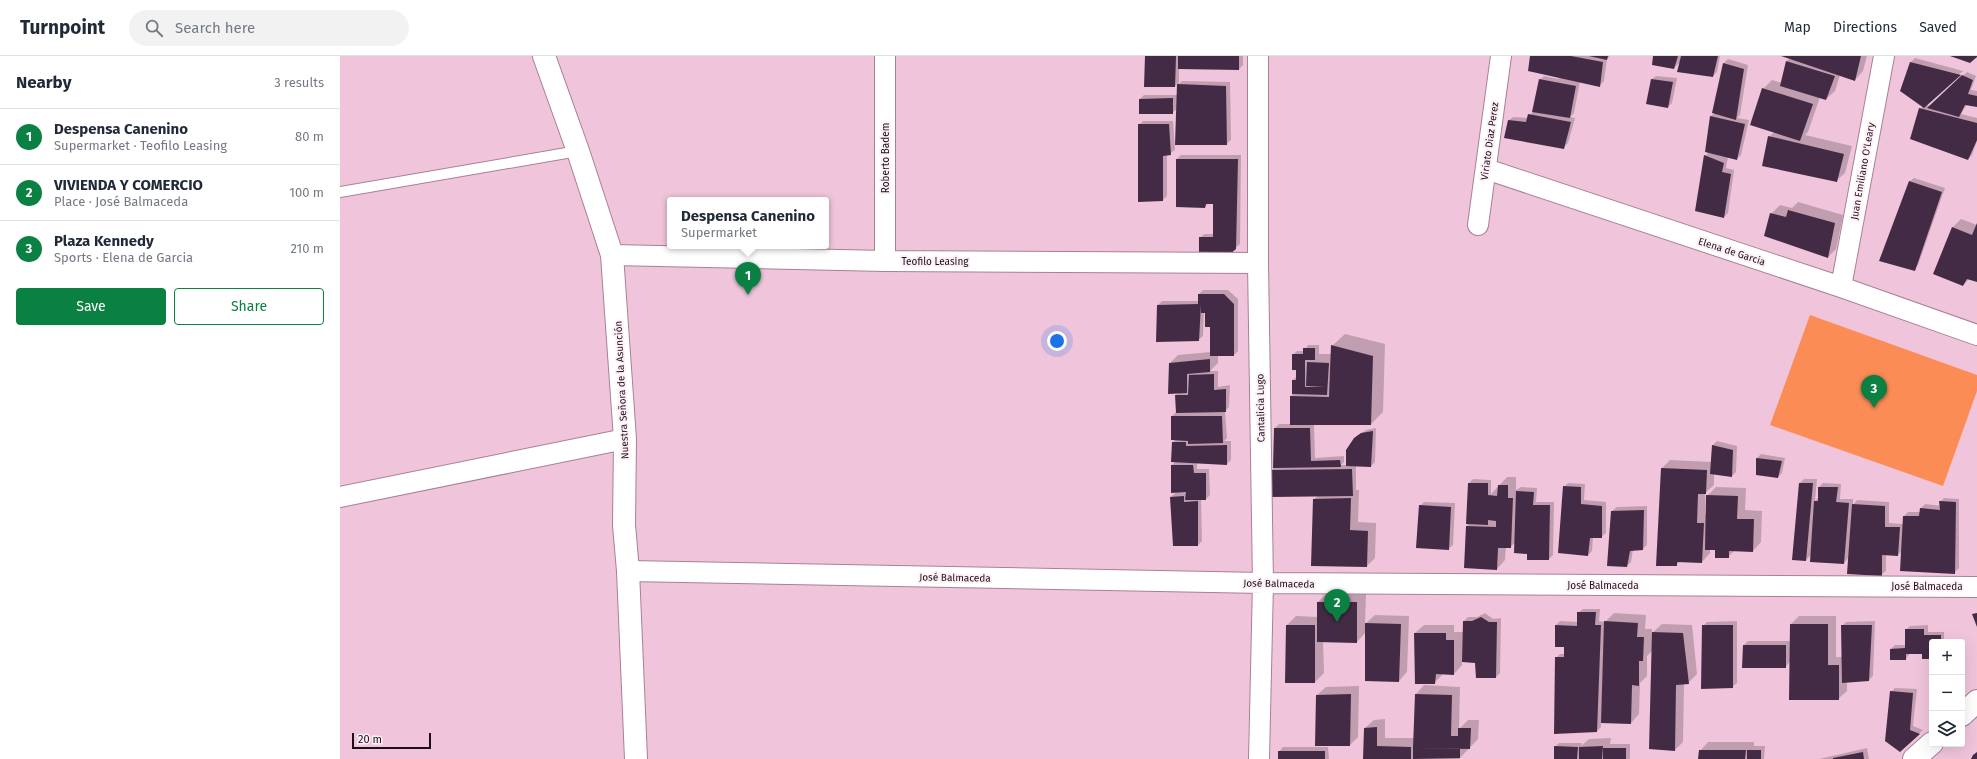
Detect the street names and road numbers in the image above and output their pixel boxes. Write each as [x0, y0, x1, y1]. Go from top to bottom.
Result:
street label: Viriato Diaz Perez [1479, 101, 1501, 181]
street label: Juan Emiliano O'Leary [1849, 122, 1877, 221]
street label: Roberto Badem [880, 123, 892, 193]
street label: Elena de Garcia [1697, 235, 1767, 268]
street label: Teofilo Leasing [902, 256, 969, 268]
street label: Nuestra Señora de la Asunción [612, 320, 632, 459]
street label: Cantalicia Lugo [1254, 373, 1268, 442]
street label: José Balmaceda [919, 571, 991, 585]
street label: José Balmaceda [1243, 577, 1315, 591]
street label: José Balmaceda [1567, 580, 1639, 592]
street label: José Balmaceda [1891, 581, 1963, 593]

